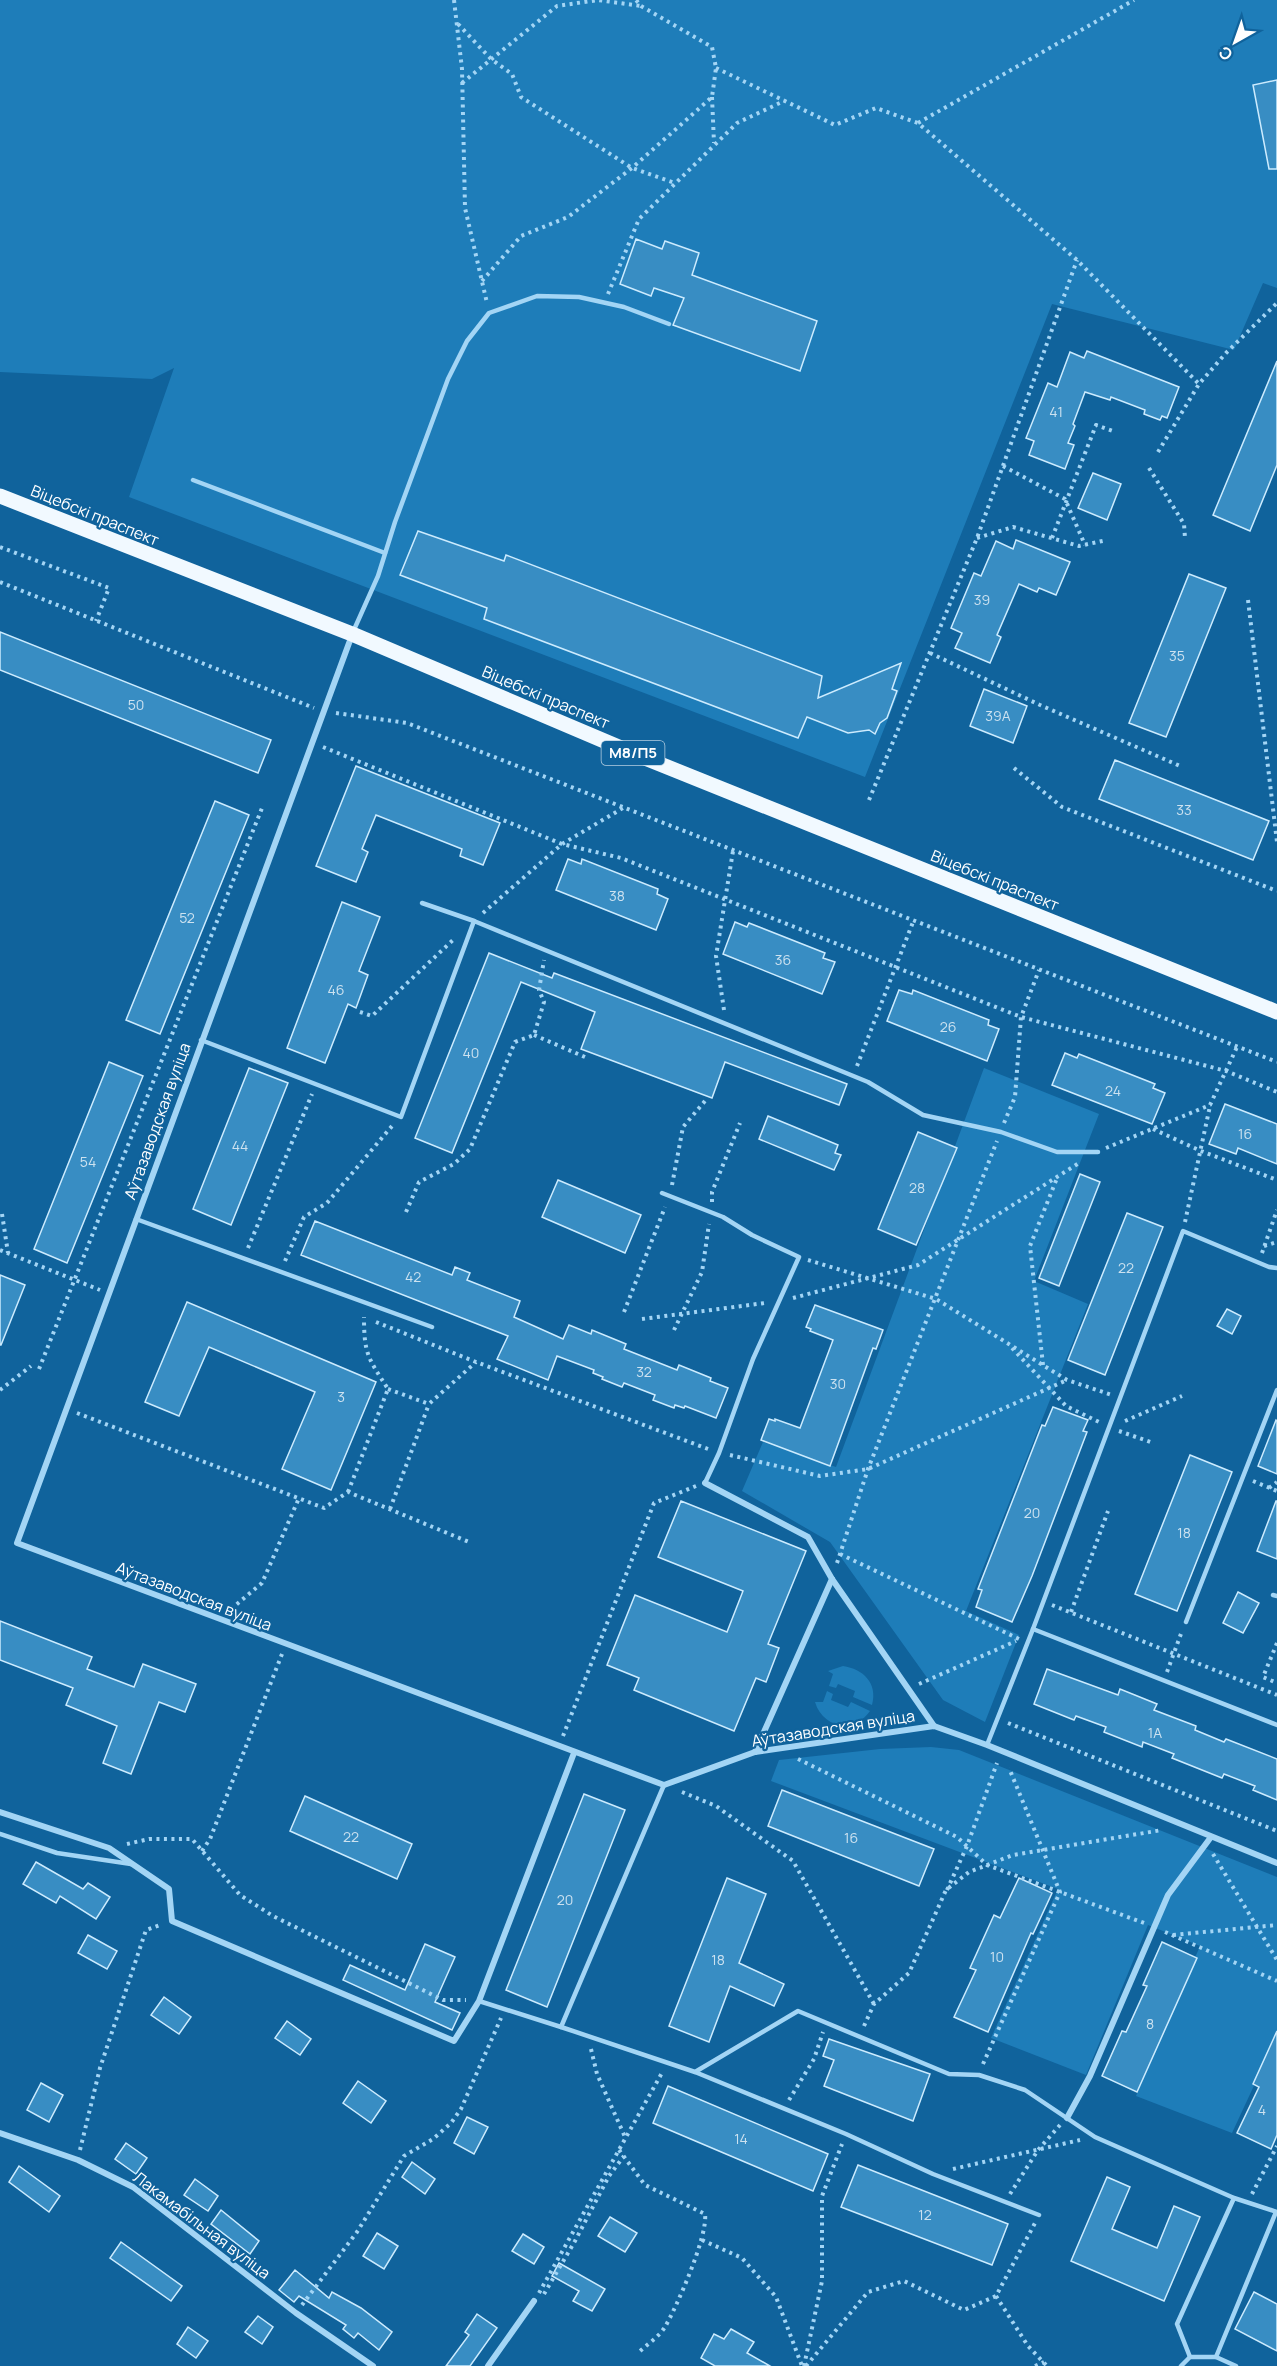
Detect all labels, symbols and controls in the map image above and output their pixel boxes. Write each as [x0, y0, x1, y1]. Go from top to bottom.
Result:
north arrow [1205, 12, 1265, 72]
text: С [1214, 41, 1237, 66]
house number: 41 [1049, 402, 1063, 421]
street label: Віцебскі праспект [28, 479, 162, 551]
house number: 39 [974, 590, 990, 609]
house number: 35 [1169, 646, 1185, 665]
street label: Віцебскі праспект [479, 660, 613, 734]
house number: 50 [128, 695, 144, 714]
house number: 39А [985, 706, 1011, 725]
road number: М8/П5 [602, 741, 664, 765]
house number: 33 [1176, 800, 1192, 819]
street label: Віцебскі праспект [928, 844, 1062, 916]
house number: 38 [609, 886, 625, 905]
house number: 52 [179, 908, 195, 927]
house number: 36 [775, 950, 791, 969]
house number: 46 [328, 980, 344, 999]
house number: 26 [940, 1017, 956, 1036]
street label: Аўтазаводская вуліца [118, 1040, 196, 1202]
house number: 40 [463, 1043, 479, 1062]
house number: 24 [1105, 1081, 1121, 1100]
house number: 16 [1238, 1124, 1252, 1143]
house number: 44 [232, 1136, 248, 1155]
house number: 54 [80, 1152, 96, 1171]
house number: 28 [909, 1178, 925, 1197]
house number: 22 [1118, 1258, 1134, 1277]
house number: 42 [405, 1267, 421, 1286]
house number: 32 [636, 1362, 652, 1381]
house number: 30 [830, 1374, 846, 1393]
house number: 3 [337, 1387, 345, 1406]
house number: 20 [1024, 1503, 1040, 1522]
house number: 18 [1177, 1523, 1191, 1542]
street label: Аўтазаводская вуліца [113, 1556, 275, 1636]
street label: Аўтазаводская вуліца [750, 1704, 916, 1752]
house number: 1А [1148, 1723, 1162, 1742]
house number: 22 [343, 1827, 359, 1846]
house number: 16 [844, 1828, 858, 1847]
house number: 20 [557, 1890, 573, 1909]
house number: 10 [990, 1947, 1004, 1966]
house number: 18 [711, 1950, 725, 1969]
house number: 8 [1146, 2014, 1154, 2033]
house number: 4 [1258, 2100, 1266, 2119]
house number: 14 [734, 2129, 748, 2148]
street label: Лакамабільная вуліца [129, 2166, 275, 2284]
house number: 12 [918, 2205, 932, 2224]

